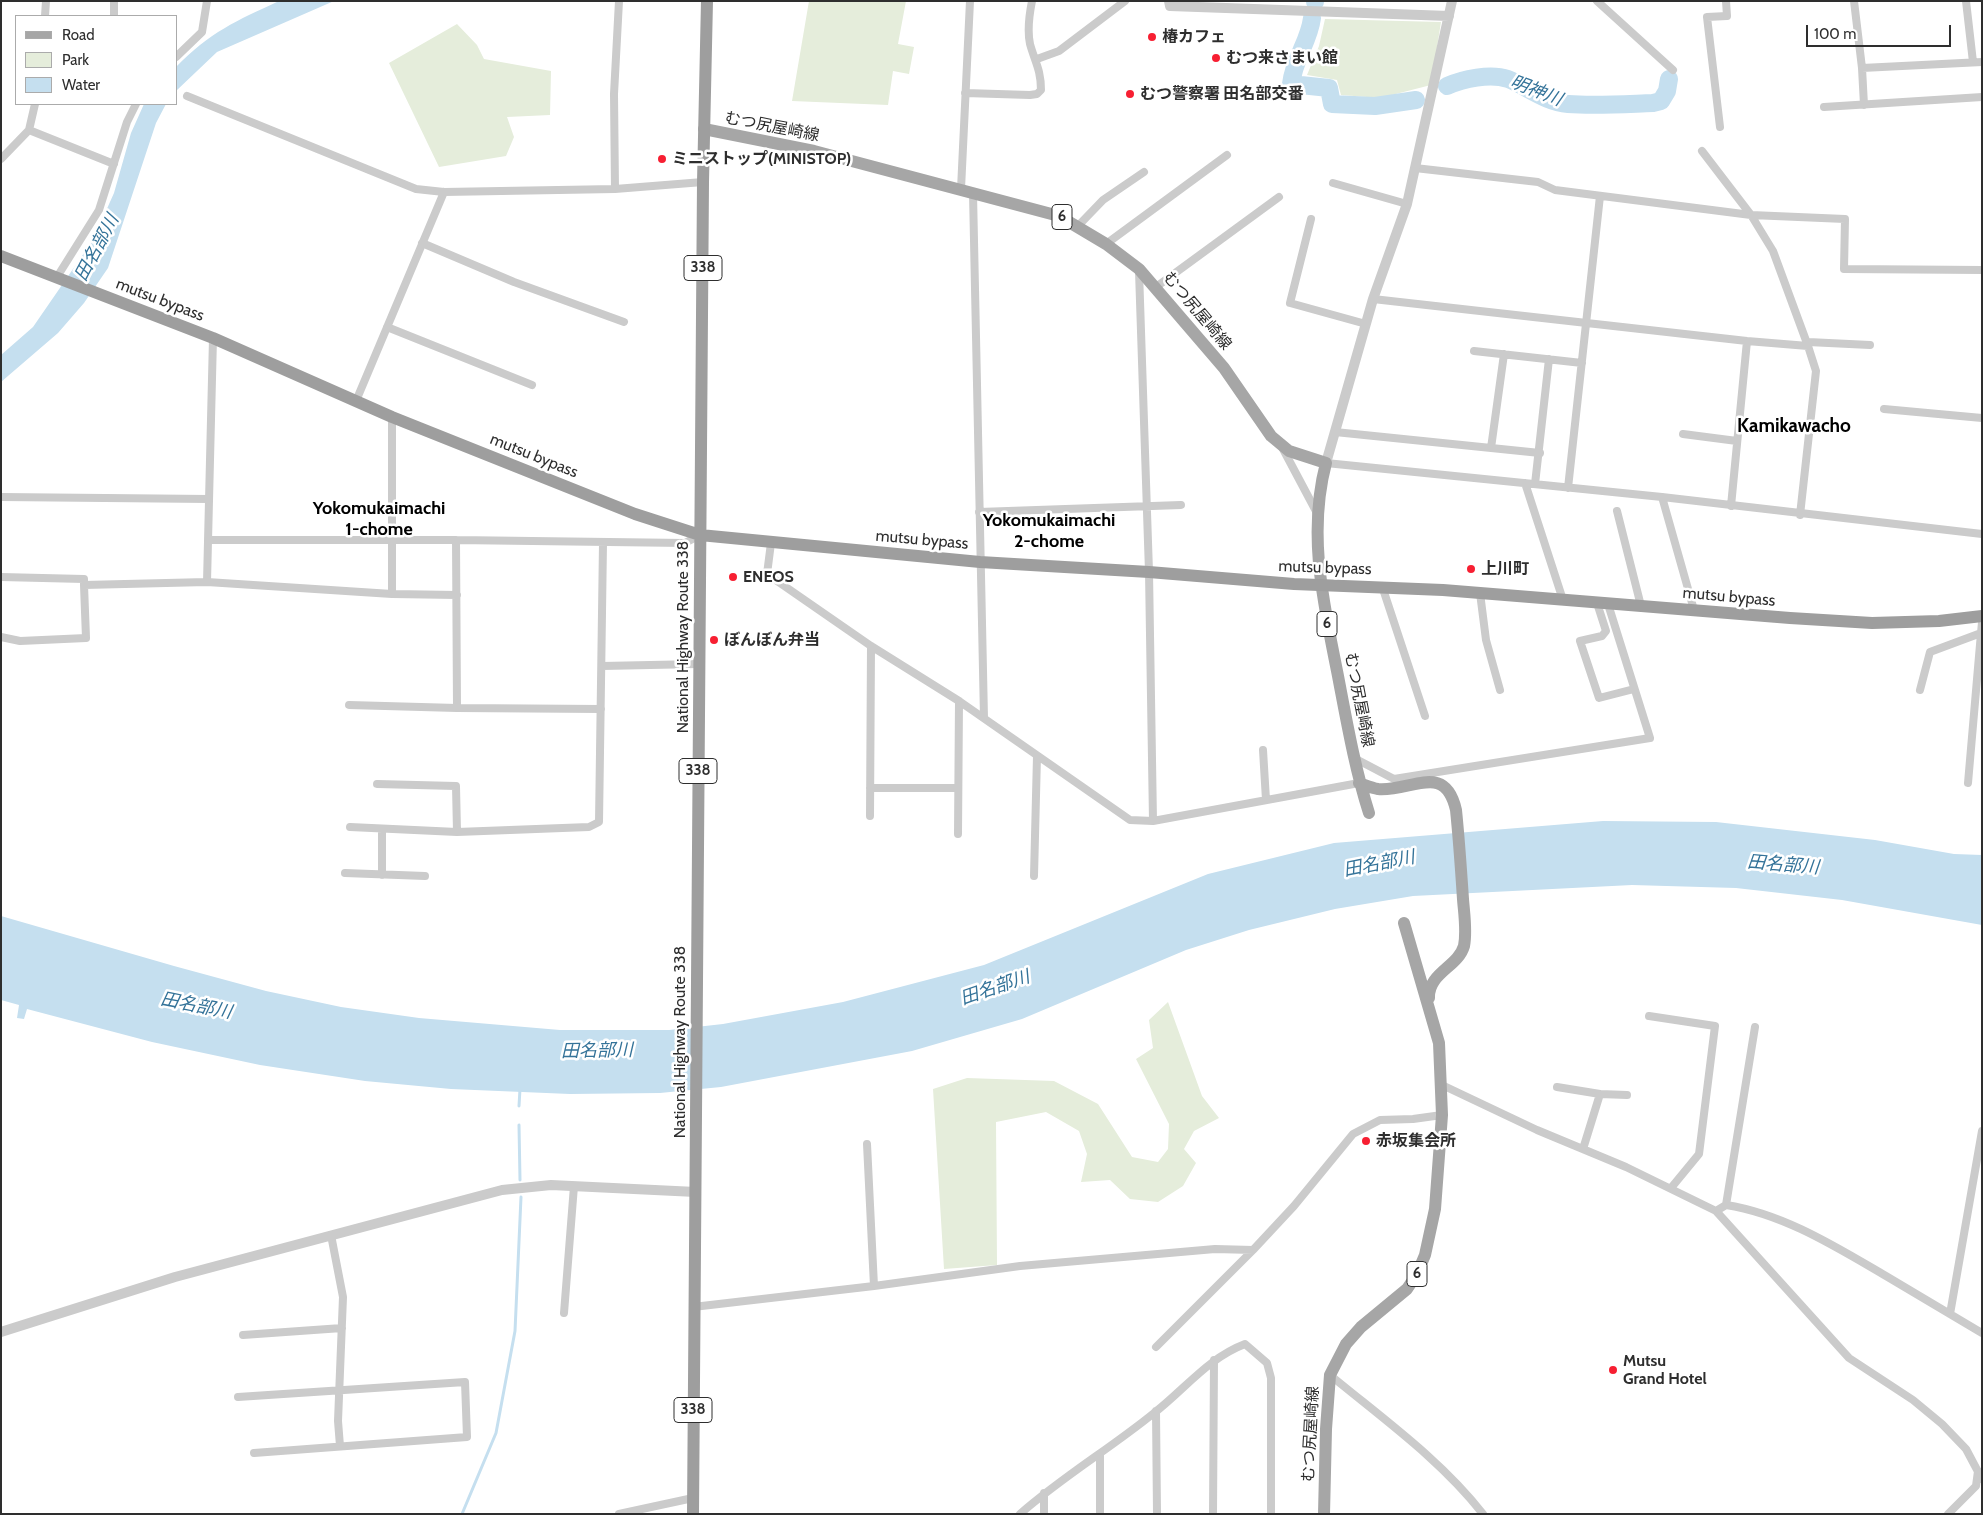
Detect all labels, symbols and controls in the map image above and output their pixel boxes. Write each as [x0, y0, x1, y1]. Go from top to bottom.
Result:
legend [15, 15, 178, 105]
scale bar [1808, 15, 1953, 47]
text: 100 m [1814, 25, 1856, 43]
text: Road [62, 26, 95, 44]
place label: 椿カフェ [1162, 27, 1226, 47]
marker: 椿カフェ [1146, 31, 1158, 43]
place label: むつ来さまい館 [1226, 48, 1338, 68]
text: Park [62, 51, 89, 69]
marker: むつ来さまい館 [1210, 52, 1222, 64]
water label: 明神川 [1507, 71, 1565, 111]
text: Water [62, 76, 100, 94]
place label: むつ警察署 田名部交番 [1140, 84, 1304, 104]
marker: むつ警察署 田名部交番 [1124, 88, 1136, 100]
street label: むつ尻屋崎線 [723, 108, 821, 146]
place label: ミニストップ(MINISTOP) [672, 149, 851, 169]
marker: ミニストップ(MINISTOP) [656, 153, 668, 165]
road number: 6 [1052, 204, 1072, 230]
water label: 田名部川 [71, 211, 123, 285]
road number: 338 [684, 256, 722, 280]
street label: むつ尻屋崎線 [1159, 268, 1235, 354]
street label: mutsu bypass [113, 274, 207, 326]
district label: Kamikawacho [1737, 415, 1851, 437]
street label: mutsu bypass [487, 430, 581, 482]
district label: Yokomukaimachi 1-chome [313, 498, 445, 540]
district label: Yokomukaimachi 2-chome [983, 510, 1115, 552]
street label: mutsu bypass [875, 526, 969, 554]
street label: National Highway Route 338 [673, 541, 693, 733]
street label: mutsu bypass [1278, 557, 1372, 579]
place label: 上川町 [1481, 559, 1529, 579]
marker: 上川町 [1465, 563, 1477, 575]
place label: ENEOS [743, 567, 794, 587]
marker: ENEOS [727, 571, 739, 583]
street label: mutsu bypass [1682, 583, 1776, 611]
road number: 6 [1317, 612, 1337, 636]
place label: ぼんぼん弁当 [724, 630, 820, 650]
marker: ぼんぼん弁当 [708, 634, 720, 646]
street label: むつ尻屋崎線 [1340, 651, 1378, 749]
road number: 338 [679, 758, 717, 784]
water label: 田名部川 [1342, 847, 1416, 881]
water label: 田名部川 [1746, 851, 1820, 879]
street label: National Highway Route 338 [670, 946, 690, 1138]
water label: 田名部川 [957, 966, 1033, 1010]
water label: 田名部川 [159, 989, 233, 1023]
water label: 田名部川 [561, 1040, 633, 1062]
place label: 赤坂集会所 [1376, 1131, 1456, 1151]
marker: 赤坂集会所 [1360, 1135, 1372, 1147]
road number: 6 [1407, 1262, 1427, 1286]
place label: Mutsu Grand Hotel [1623, 1351, 1707, 1389]
marker: Mutsu Grand Hotel [1607, 1364, 1619, 1376]
street label: むつ尻屋崎線 [1299, 1386, 1323, 1482]
road number: 338 [674, 1398, 712, 1422]

